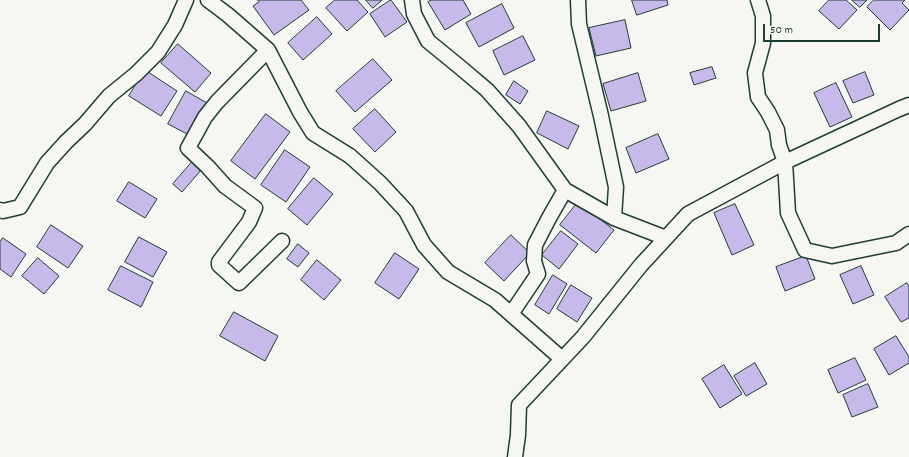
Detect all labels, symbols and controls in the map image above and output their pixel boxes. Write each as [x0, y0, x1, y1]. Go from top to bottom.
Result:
scale bar [765, 16, 882, 42]
text: 50 m [770, 22, 793, 39]

